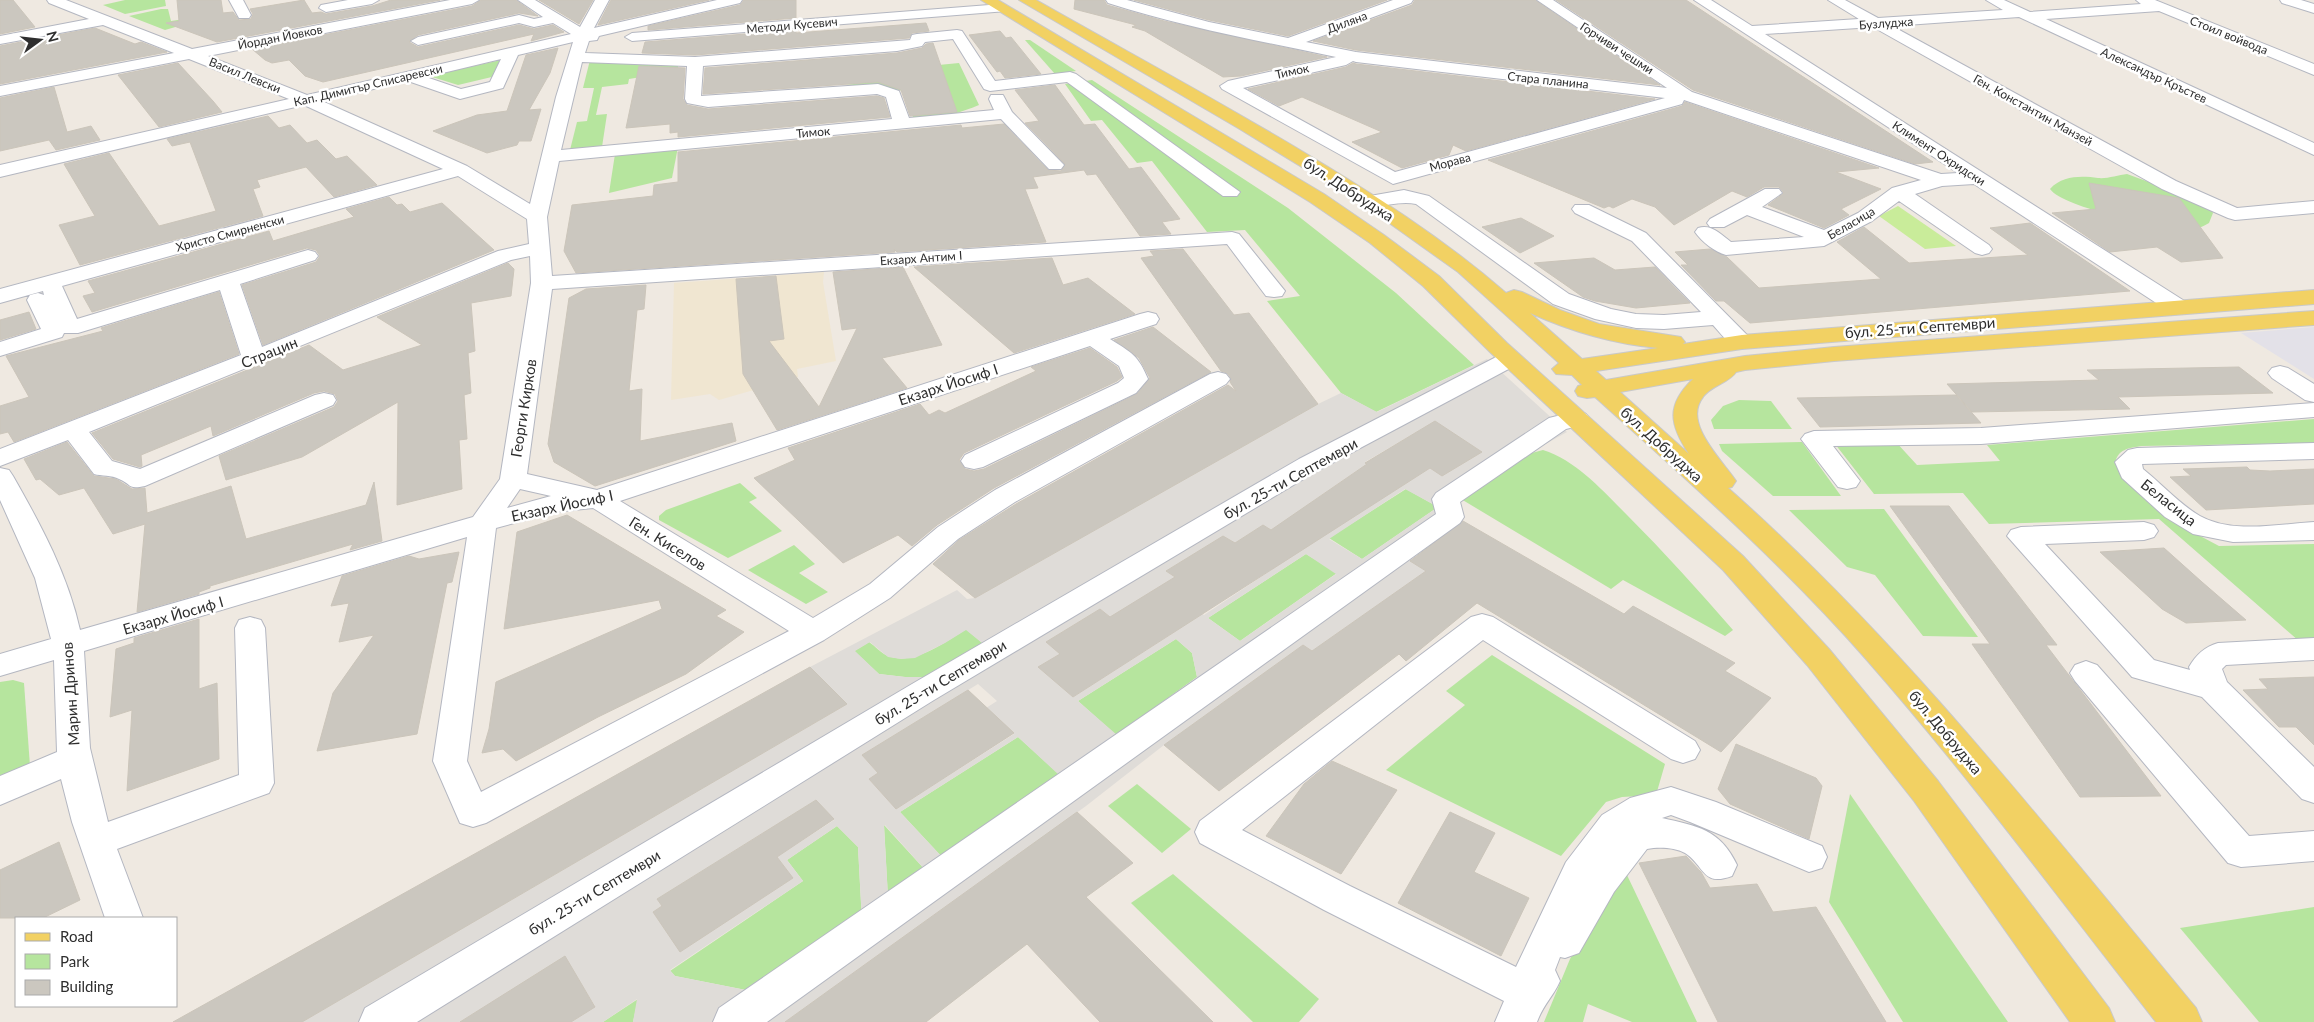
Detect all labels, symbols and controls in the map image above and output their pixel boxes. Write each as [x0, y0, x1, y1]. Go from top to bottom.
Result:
street label: Диляна [1325, 8, 1369, 36]
street label: Стоил войвода [2188, 13, 2270, 58]
street label: Методи Кусевич [746, 14, 838, 36]
street label: Бузлуджа [1858, 14, 1914, 32]
north arrow [15, 15, 65, 65]
street label: Горчиви чешми [1577, 19, 1657, 77]
street label: Йордан Йовков [236, 21, 324, 53]
text: N [43, 29, 63, 44]
street label: Александър Кръстев [2099, 44, 2209, 106]
street label: Васил Левски [207, 54, 283, 96]
street label: Тимок [1274, 60, 1311, 82]
street label: Кап. Димитър Списаревски [292, 61, 444, 109]
street label: Стара планина [1507, 68, 1589, 92]
street label: Ген. Константин Манзей [1971, 71, 2095, 149]
street label: Климент Охридски [1890, 117, 1988, 189]
street label: Тимок [795, 123, 831, 141]
street label: Морава [1428, 149, 1472, 175]
street label: бул. Добруджа [1300, 153, 1398, 225]
street label: Беласица [1824, 203, 1878, 243]
street label: Христо Смирненски [174, 211, 286, 255]
street label: Екзарх Антим I [879, 248, 963, 268]
street label: бул. 25-ти Септември [1844, 313, 1996, 341]
street label: Страцин [238, 333, 300, 371]
street label: Георги Кирков [506, 358, 540, 458]
street label: Екзарх Йосиф I [896, 359, 1000, 409]
street label: бул. Добруджа [1617, 402, 1707, 486]
street label: бул. 25-ти Септември [1220, 434, 1360, 522]
street label: Беласица [2138, 475, 2200, 529]
street label: Екзарх Йосиф I [509, 485, 615, 525]
street label: Ген. Киселов [626, 512, 710, 574]
street label: Екзарх Йосиф I [121, 592, 225, 638]
street label: бул. 25-ти Септември [871, 635, 1009, 729]
street label: Марин Дринов [57, 642, 83, 746]
street label: бул. Добруджа [1906, 686, 1986, 778]
street label: бул. 25-ти Септември [525, 845, 663, 939]
legend [15, 917, 178, 1007]
text: Road [60, 927, 93, 945]
text: Park [60, 952, 90, 970]
text: Building [60, 977, 113, 995]

